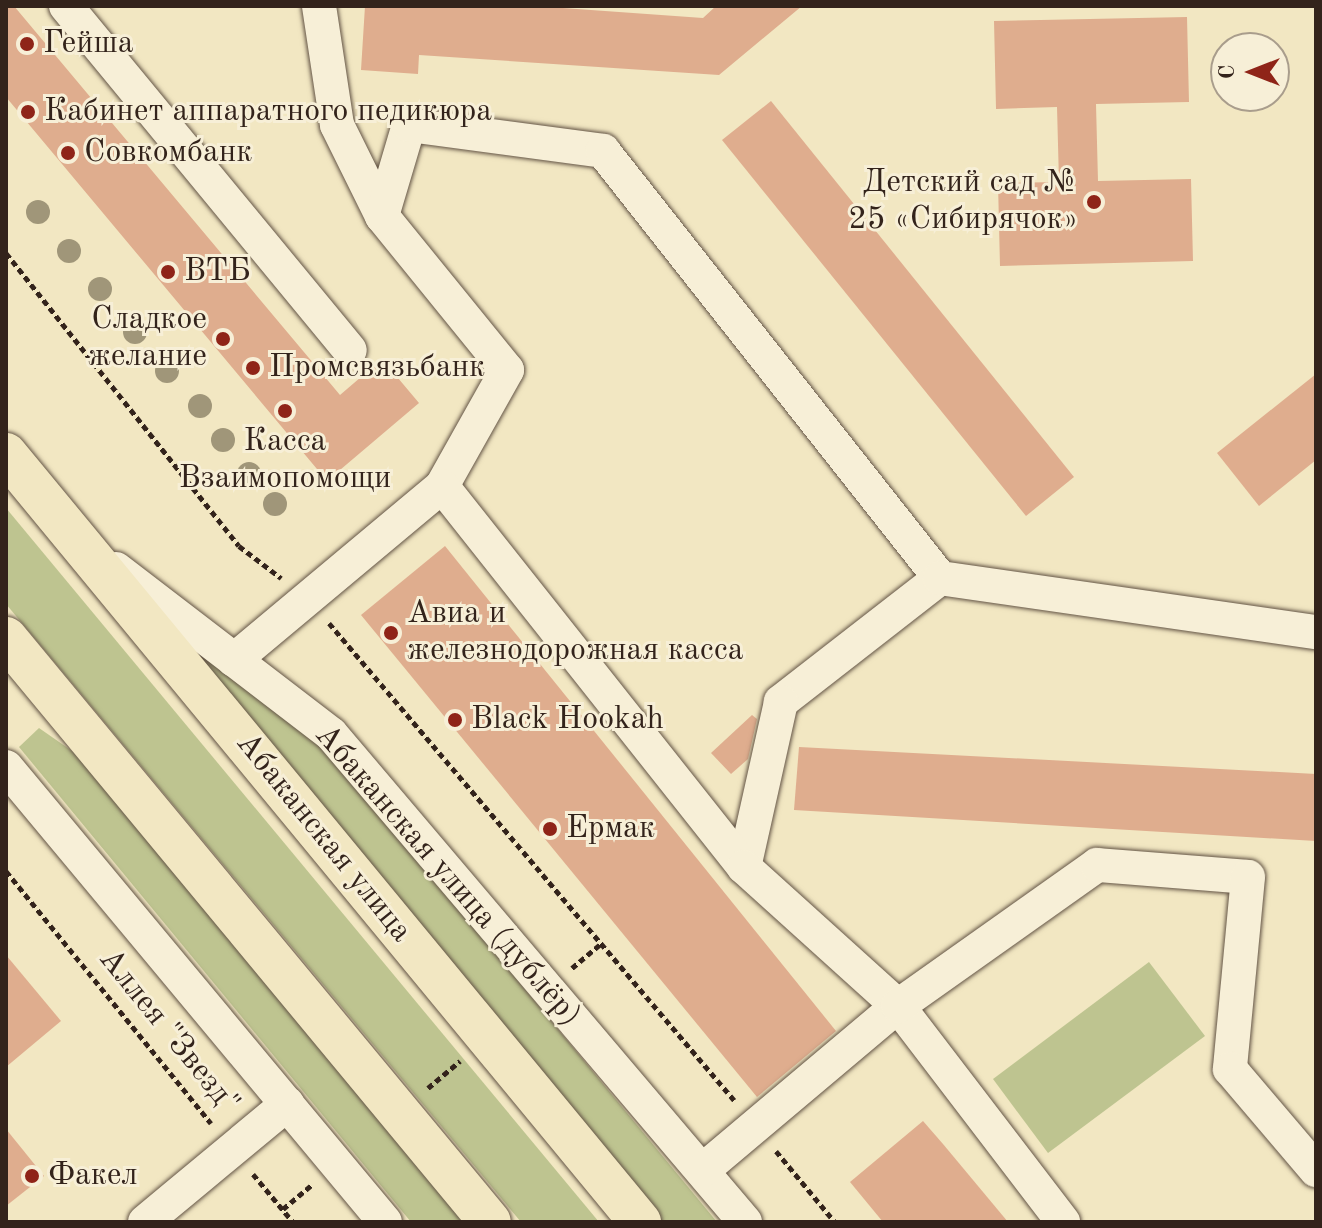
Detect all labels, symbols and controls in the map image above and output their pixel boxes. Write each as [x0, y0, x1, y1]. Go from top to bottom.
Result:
place label: Гейша [43, 25, 134, 63]
north arrow [1210, 32, 1290, 112]
marker: Гейша [18, 35, 36, 53]
text: С [1217, 65, 1239, 79]
place label: Кабинет аппаратного педикюра [44, 93, 492, 131]
marker: Кабинет аппаратного педикюра [19, 103, 37, 121]
place label: Совкомбанк [84, 134, 252, 172]
marker: Совкомбанк [59, 144, 77, 162]
place label: Детский сад № 25 «Сибирячок» [848, 165, 1078, 240]
marker: Детский сад № 25 «Сибирячок» [1085, 193, 1103, 211]
place label: ВТБ [184, 253, 251, 291]
marker: ВТБ [159, 263, 177, 281]
place label: Сладкое желание [88, 302, 207, 377]
marker: Сладкое желание [214, 330, 232, 348]
place label: Промсвязьбанк [269, 349, 485, 387]
marker: Промсвязьбанк [244, 359, 262, 377]
marker: Касса Взаимопомощи [276, 402, 294, 420]
place label: Касса Взаимопомощи [179, 424, 391, 499]
place label: Авиа и железнодорожная касса [407, 596, 743, 671]
marker: Авиа и железнодорожная касса [382, 624, 400, 642]
place label: Black Hookah [471, 701, 664, 739]
marker: Black Hookah [446, 711, 464, 729]
street label: Абаканская улица (дублёр) [305, 717, 589, 1035]
street label: Абаканская улица [227, 725, 419, 951]
place label: Ермак [566, 810, 655, 848]
marker: Ермак [541, 820, 559, 838]
street label: Аллея "Звезд" [90, 941, 246, 1123]
place label: Факел [48, 1157, 138, 1195]
marker: Факел [23, 1167, 41, 1185]

